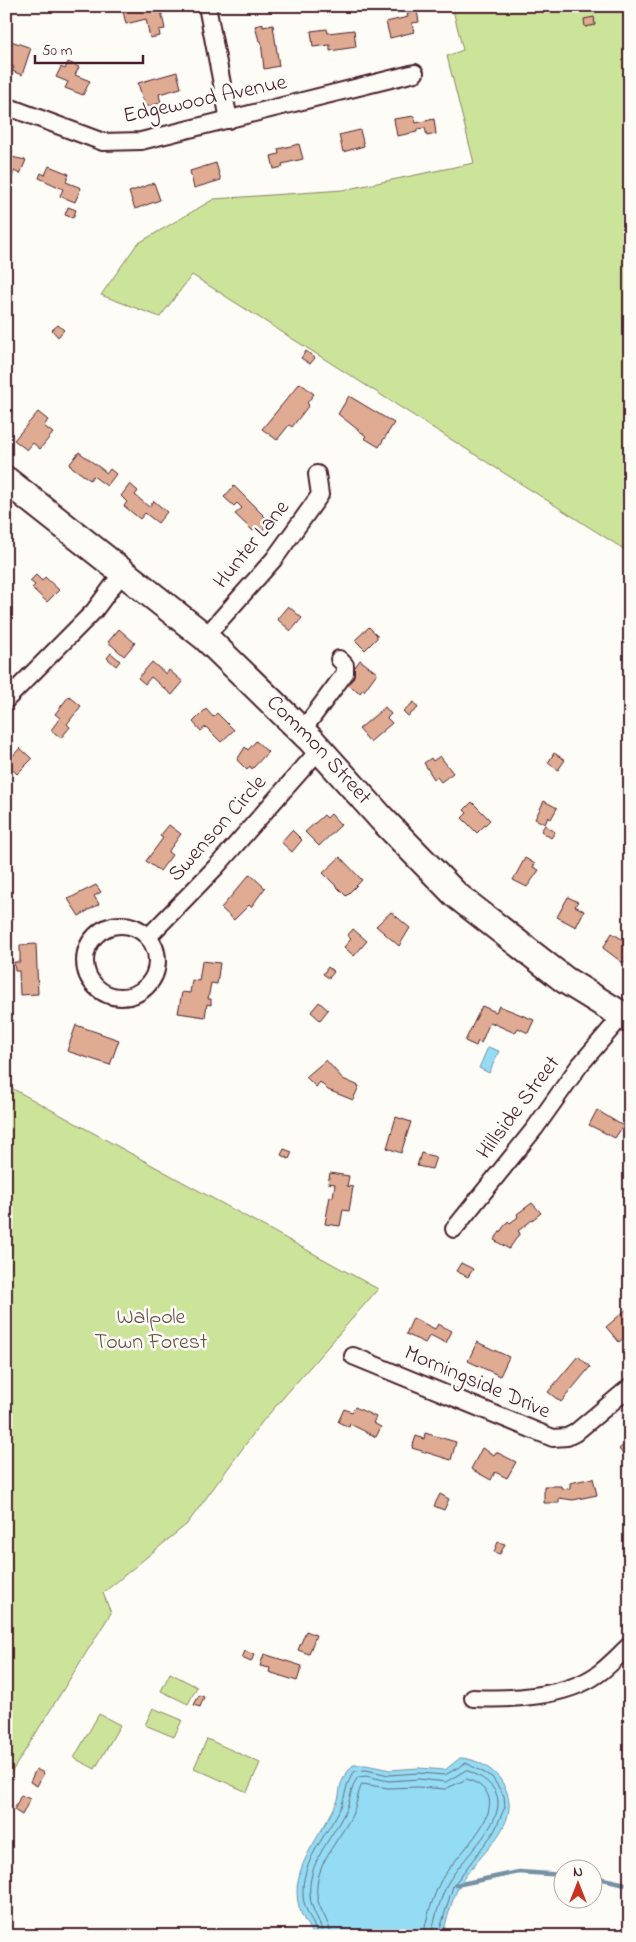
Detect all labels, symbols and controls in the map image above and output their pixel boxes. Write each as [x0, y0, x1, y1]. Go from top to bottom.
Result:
scale bar [35, 32, 142, 64]
text: 50 m [42, 40, 73, 62]
street label: Edgewood Avenue [120, 67, 290, 134]
street label: Hunter Lane [206, 493, 298, 596]
street label: Common Street [258, 688, 379, 813]
street label: Swenson Circle [161, 768, 275, 890]
street label: Hillside Street [469, 1049, 569, 1167]
park label: Walpole Town Forest [95, 1302, 208, 1359]
street label: Morningside Drive [399, 1338, 555, 1429]
north arrow [554, 1860, 604, 1910]
text: N [573, 1862, 583, 1883]

